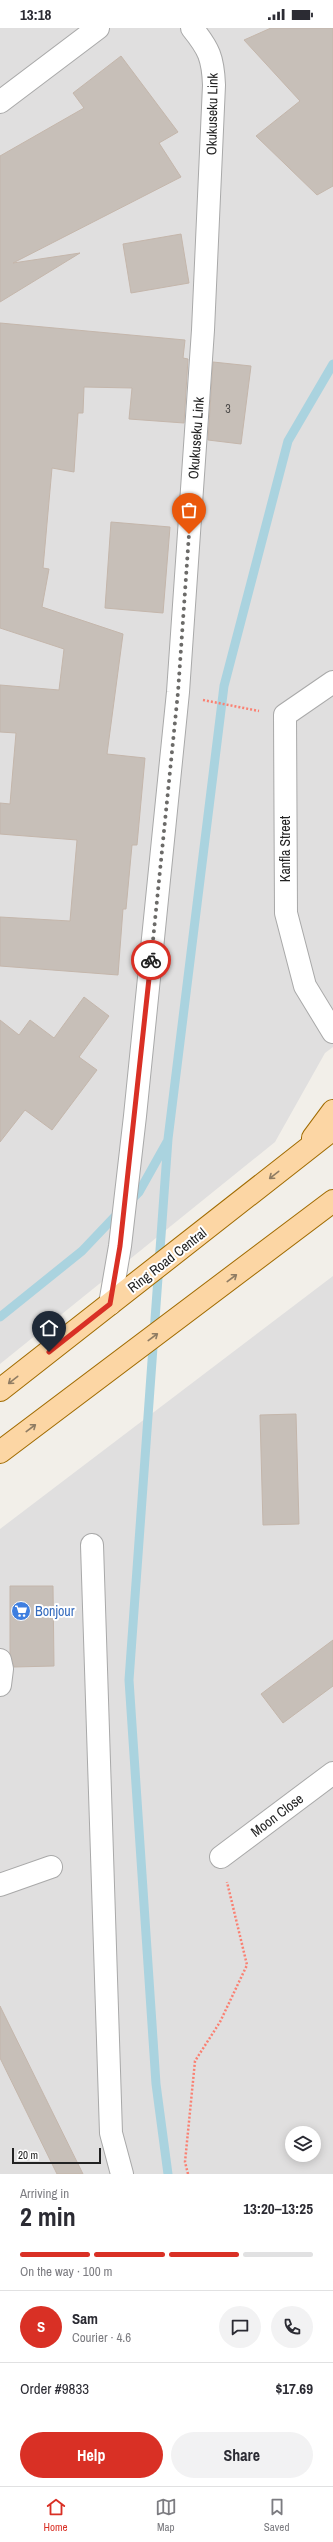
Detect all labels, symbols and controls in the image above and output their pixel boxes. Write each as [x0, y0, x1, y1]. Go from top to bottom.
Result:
text: 13:18 [20, 4, 51, 25]
street label: Okukuseku Link [202, 72, 222, 155]
street label: Okukuseku Link [184, 396, 208, 480]
house number: 3 [225, 401, 231, 417]
pin [172, 493, 206, 534]
icon: bag [178, 499, 200, 521]
street label: Kanfla Street [276, 816, 294, 882]
courier [131, 940, 171, 980]
icon: bike [140, 949, 162, 971]
one-way arrow [268, 1171, 279, 1179]
street label: Ring Road Central [124, 1224, 210, 1296]
one-way arrow [226, 1274, 237, 1282]
pin [32, 1311, 66, 1352]
icon: home [38, 1317, 60, 1339]
one-way arrow [147, 1333, 158, 1341]
one-way arrow [7, 1375, 18, 1384]
one-way arrow [26, 1424, 37, 1433]
supermarket icon: Bonjour [10, 1600, 32, 1622]
place label: Bonjour [35, 1602, 75, 1620]
street label: Moon Close [247, 1789, 307, 1841]
map controls [285, 2126, 321, 2162]
button: layers [285, 2126, 321, 2162]
scale bar [12, 2146, 101, 2165]
text: 20 m [18, 2148, 38, 2162]
text: Arriving in [20, 2185, 69, 2202]
text: 13:20–13:25 [243, 2198, 313, 2219]
text: 2 min [20, 2199, 76, 2234]
text: On the way · 100 m [20, 2263, 112, 2280]
button: chat [219, 2306, 261, 2348]
button: phone [271, 2306, 313, 2348]
text: Sam [72, 2308, 98, 2329]
text: S [37, 2316, 45, 2337]
text: Courier · 4.6 [72, 2329, 131, 2346]
text: Order #9833 [20, 2378, 89, 2399]
text: $17.69 [275, 2378, 313, 2399]
button: Help [20, 2432, 163, 2478]
button: Share [171, 2432, 313, 2478]
tab: Home [44, 2496, 68, 2534]
tab: Map [155, 2496, 177, 2534]
tab: Saved [264, 2496, 289, 2534]

